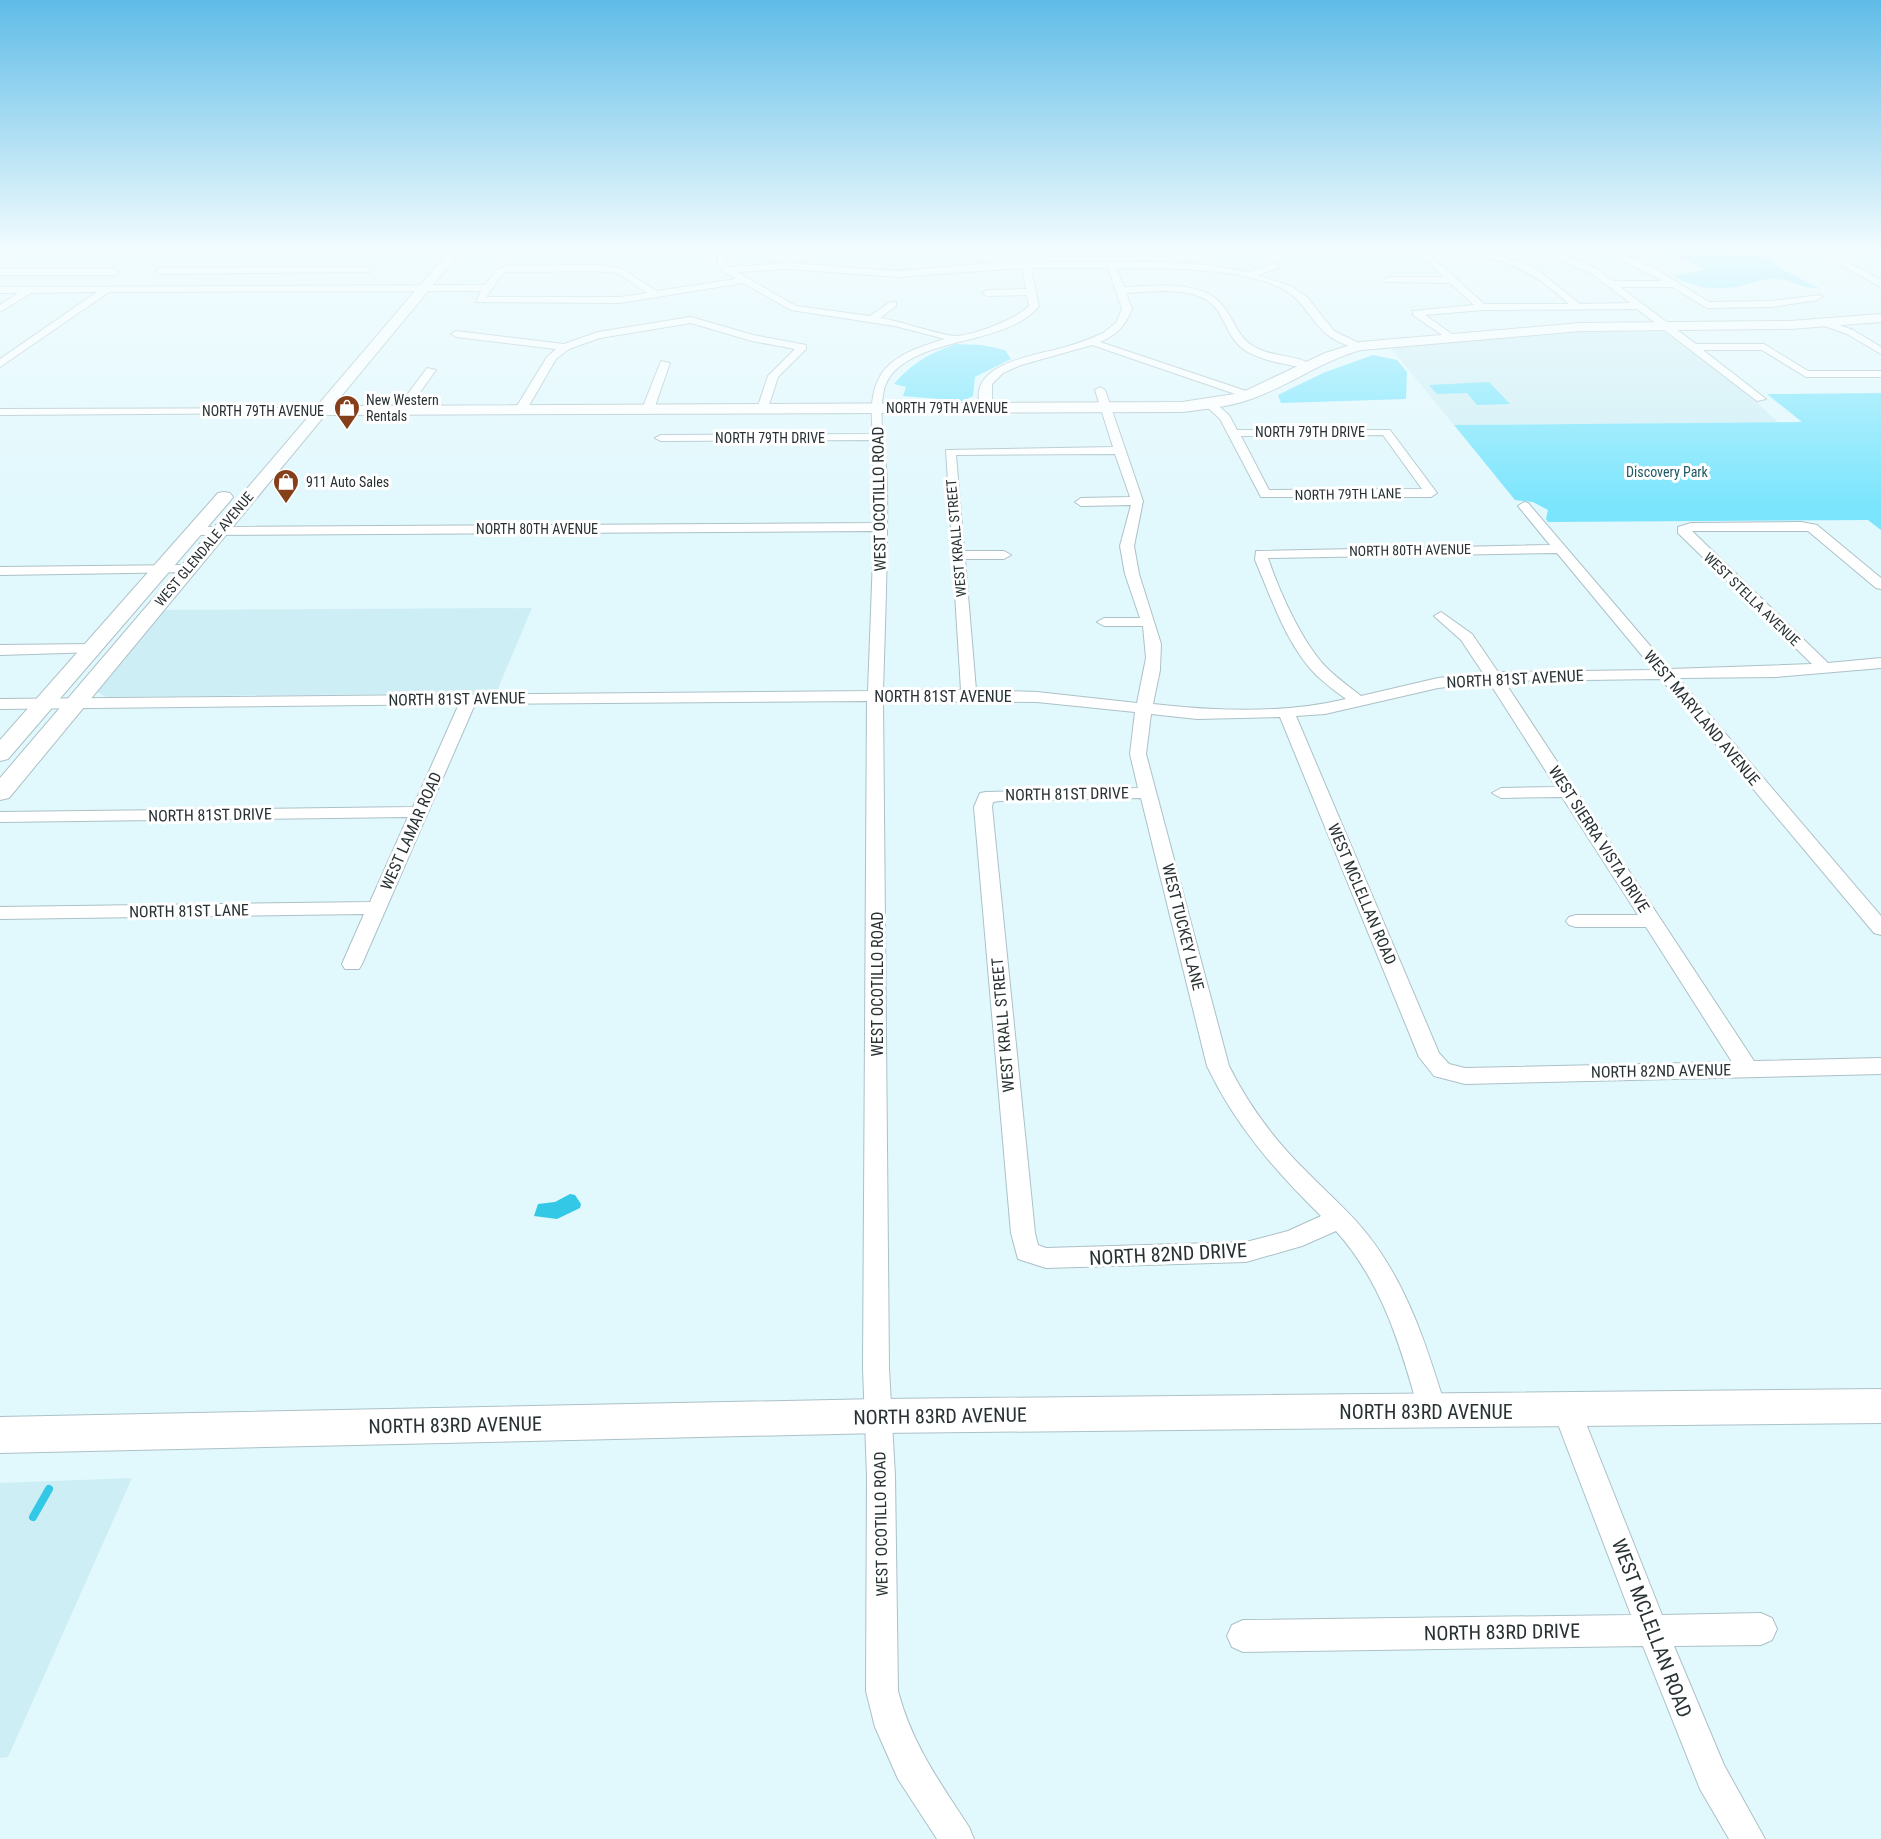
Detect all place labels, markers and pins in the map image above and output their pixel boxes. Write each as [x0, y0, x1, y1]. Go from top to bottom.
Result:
place label: New Western Rentals [366, 392, 439, 424]
shop icon: New Western Rentals [332, 393, 362, 431]
shop icon: 911 Auto Sales [271, 467, 301, 505]
place label: 911 Auto Sales [306, 474, 389, 490]

